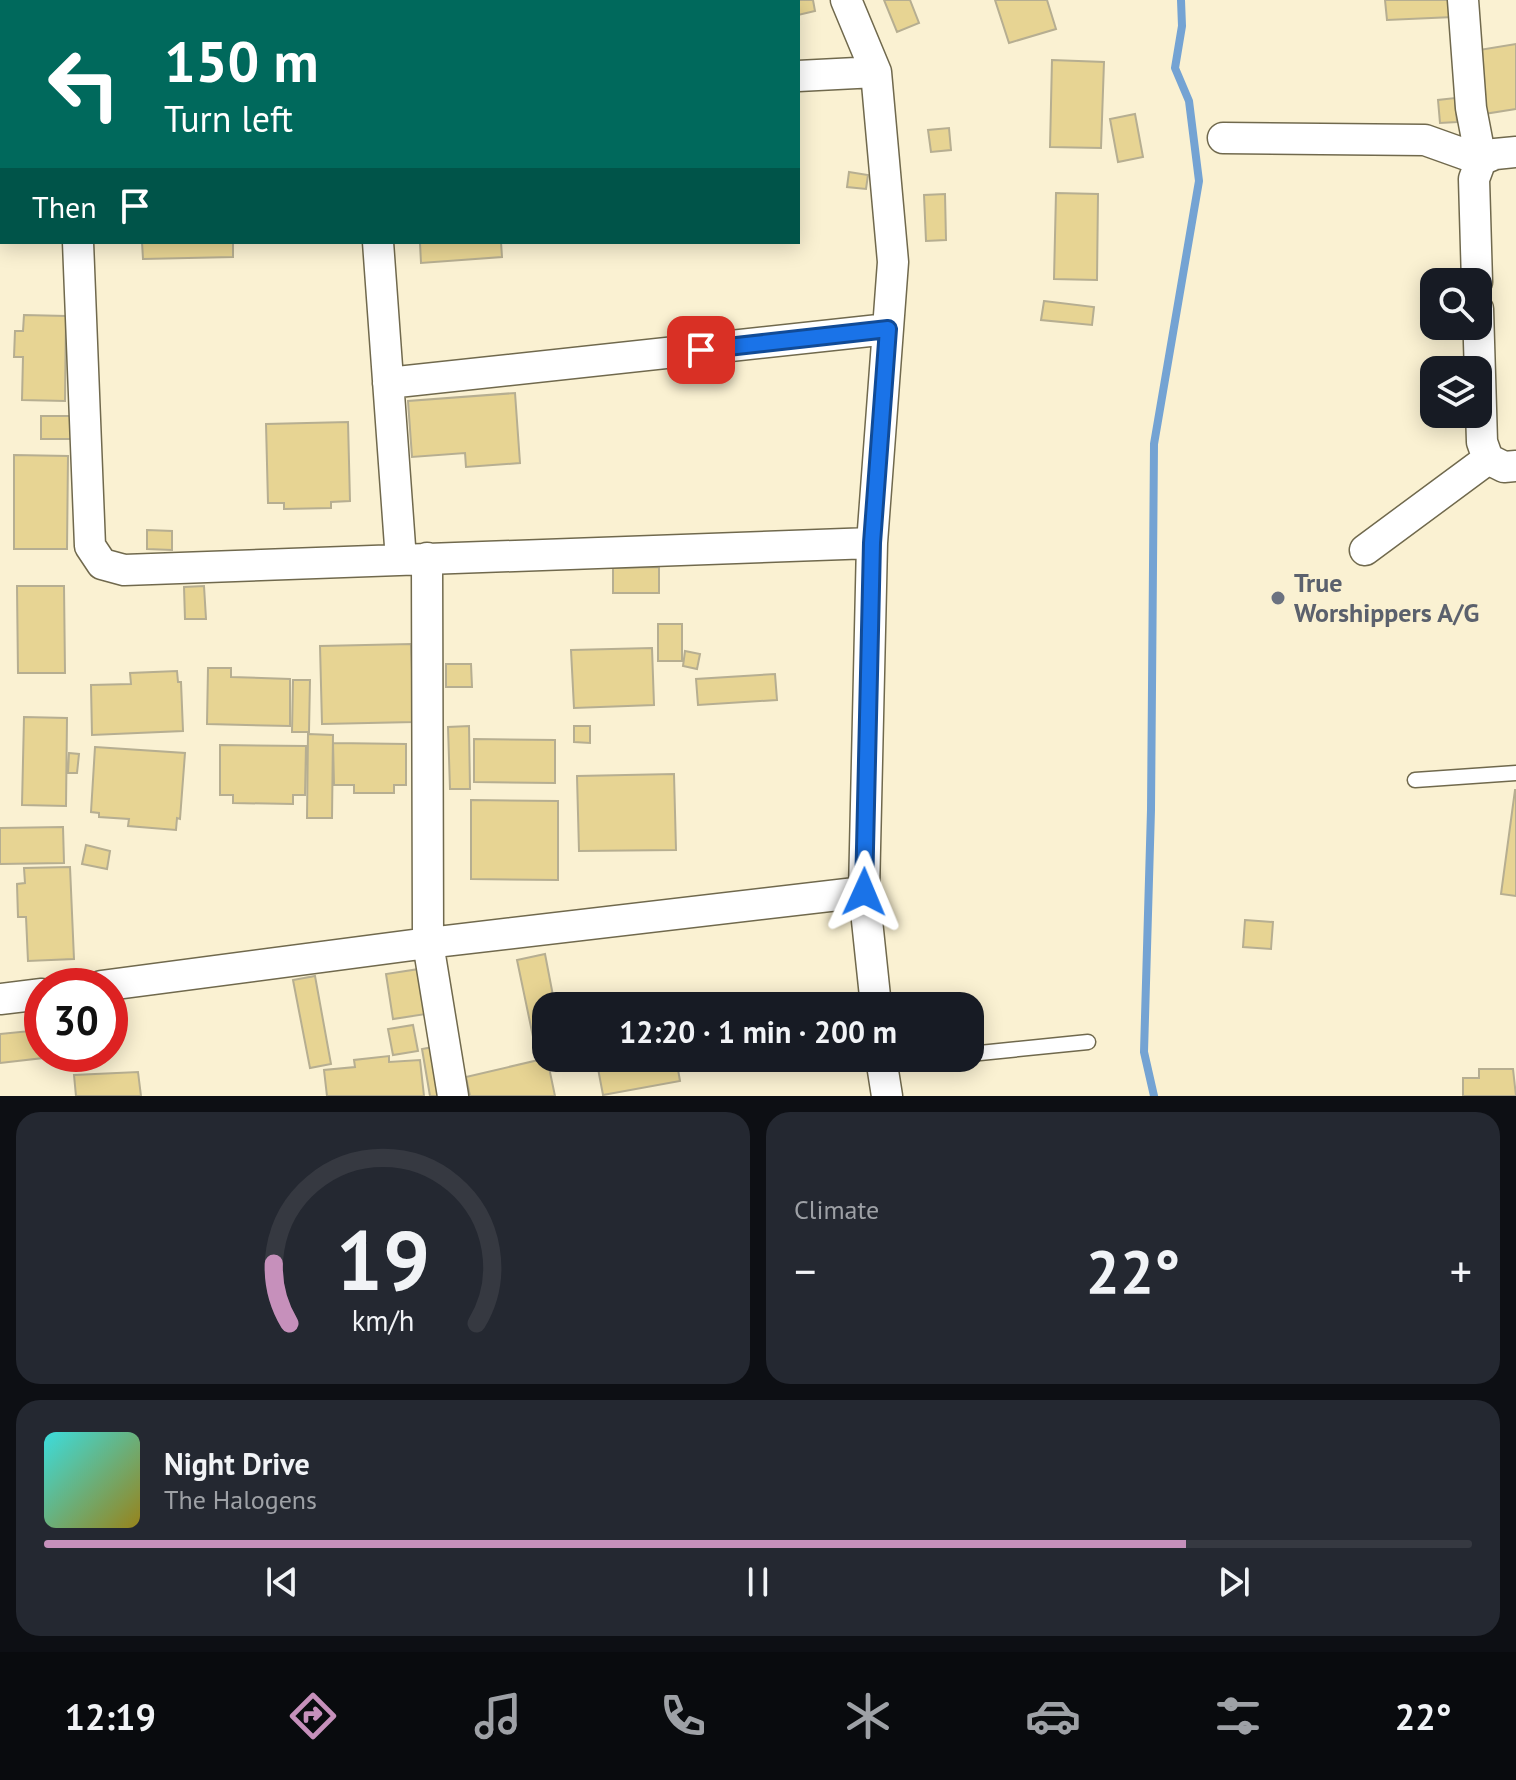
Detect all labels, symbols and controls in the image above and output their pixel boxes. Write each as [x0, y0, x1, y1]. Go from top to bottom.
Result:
text: 150 m [164, 25, 319, 97]
icon: left [32, 32, 136, 136]
text: Turn left [164, 95, 293, 142]
icon: arrive [113, 184, 157, 228]
text: Then [32, 187, 97, 226]
map controls [1420, 268, 1492, 428]
button: search [1420, 268, 1492, 340]
pin [667, 316, 735, 384]
icon: arrive [679, 328, 723, 372]
button: layers [1420, 356, 1492, 428]
place label: True Worshippers A/G [1294, 566, 1479, 629]
marker: True Worshippers A/G [1269, 589, 1287, 607]
position arrow [822, 850, 906, 934]
speed limit sign: 30 [24, 968, 128, 1072]
text: 12:20 · 1 min · 200 m [619, 1012, 897, 1051]
text: Climate [794, 1193, 879, 1226]
text: 19 [336, 1205, 430, 1313]
text: 22° [1086, 1232, 1180, 1310]
text: − [794, 1242, 816, 1299]
text: + [1450, 1242, 1472, 1299]
text: km/h [352, 1302, 414, 1339]
text: Night Drive [164, 1444, 310, 1483]
text: The Halogens [164, 1483, 317, 1516]
icon: previous [260, 1560, 304, 1604]
icon: pause [736, 1560, 780, 1604]
icon: next [1212, 1560, 1256, 1604]
icon: directions [285, 1688, 341, 1744]
icon: music [470, 1688, 526, 1744]
icon: phone [655, 1688, 711, 1744]
icon: climate [840, 1688, 896, 1744]
icon: car [1025, 1688, 1081, 1744]
icon: filters [1210, 1688, 1266, 1744]
text: 12:19 [65, 1693, 156, 1740]
text: 22° [1395, 1693, 1451, 1740]

